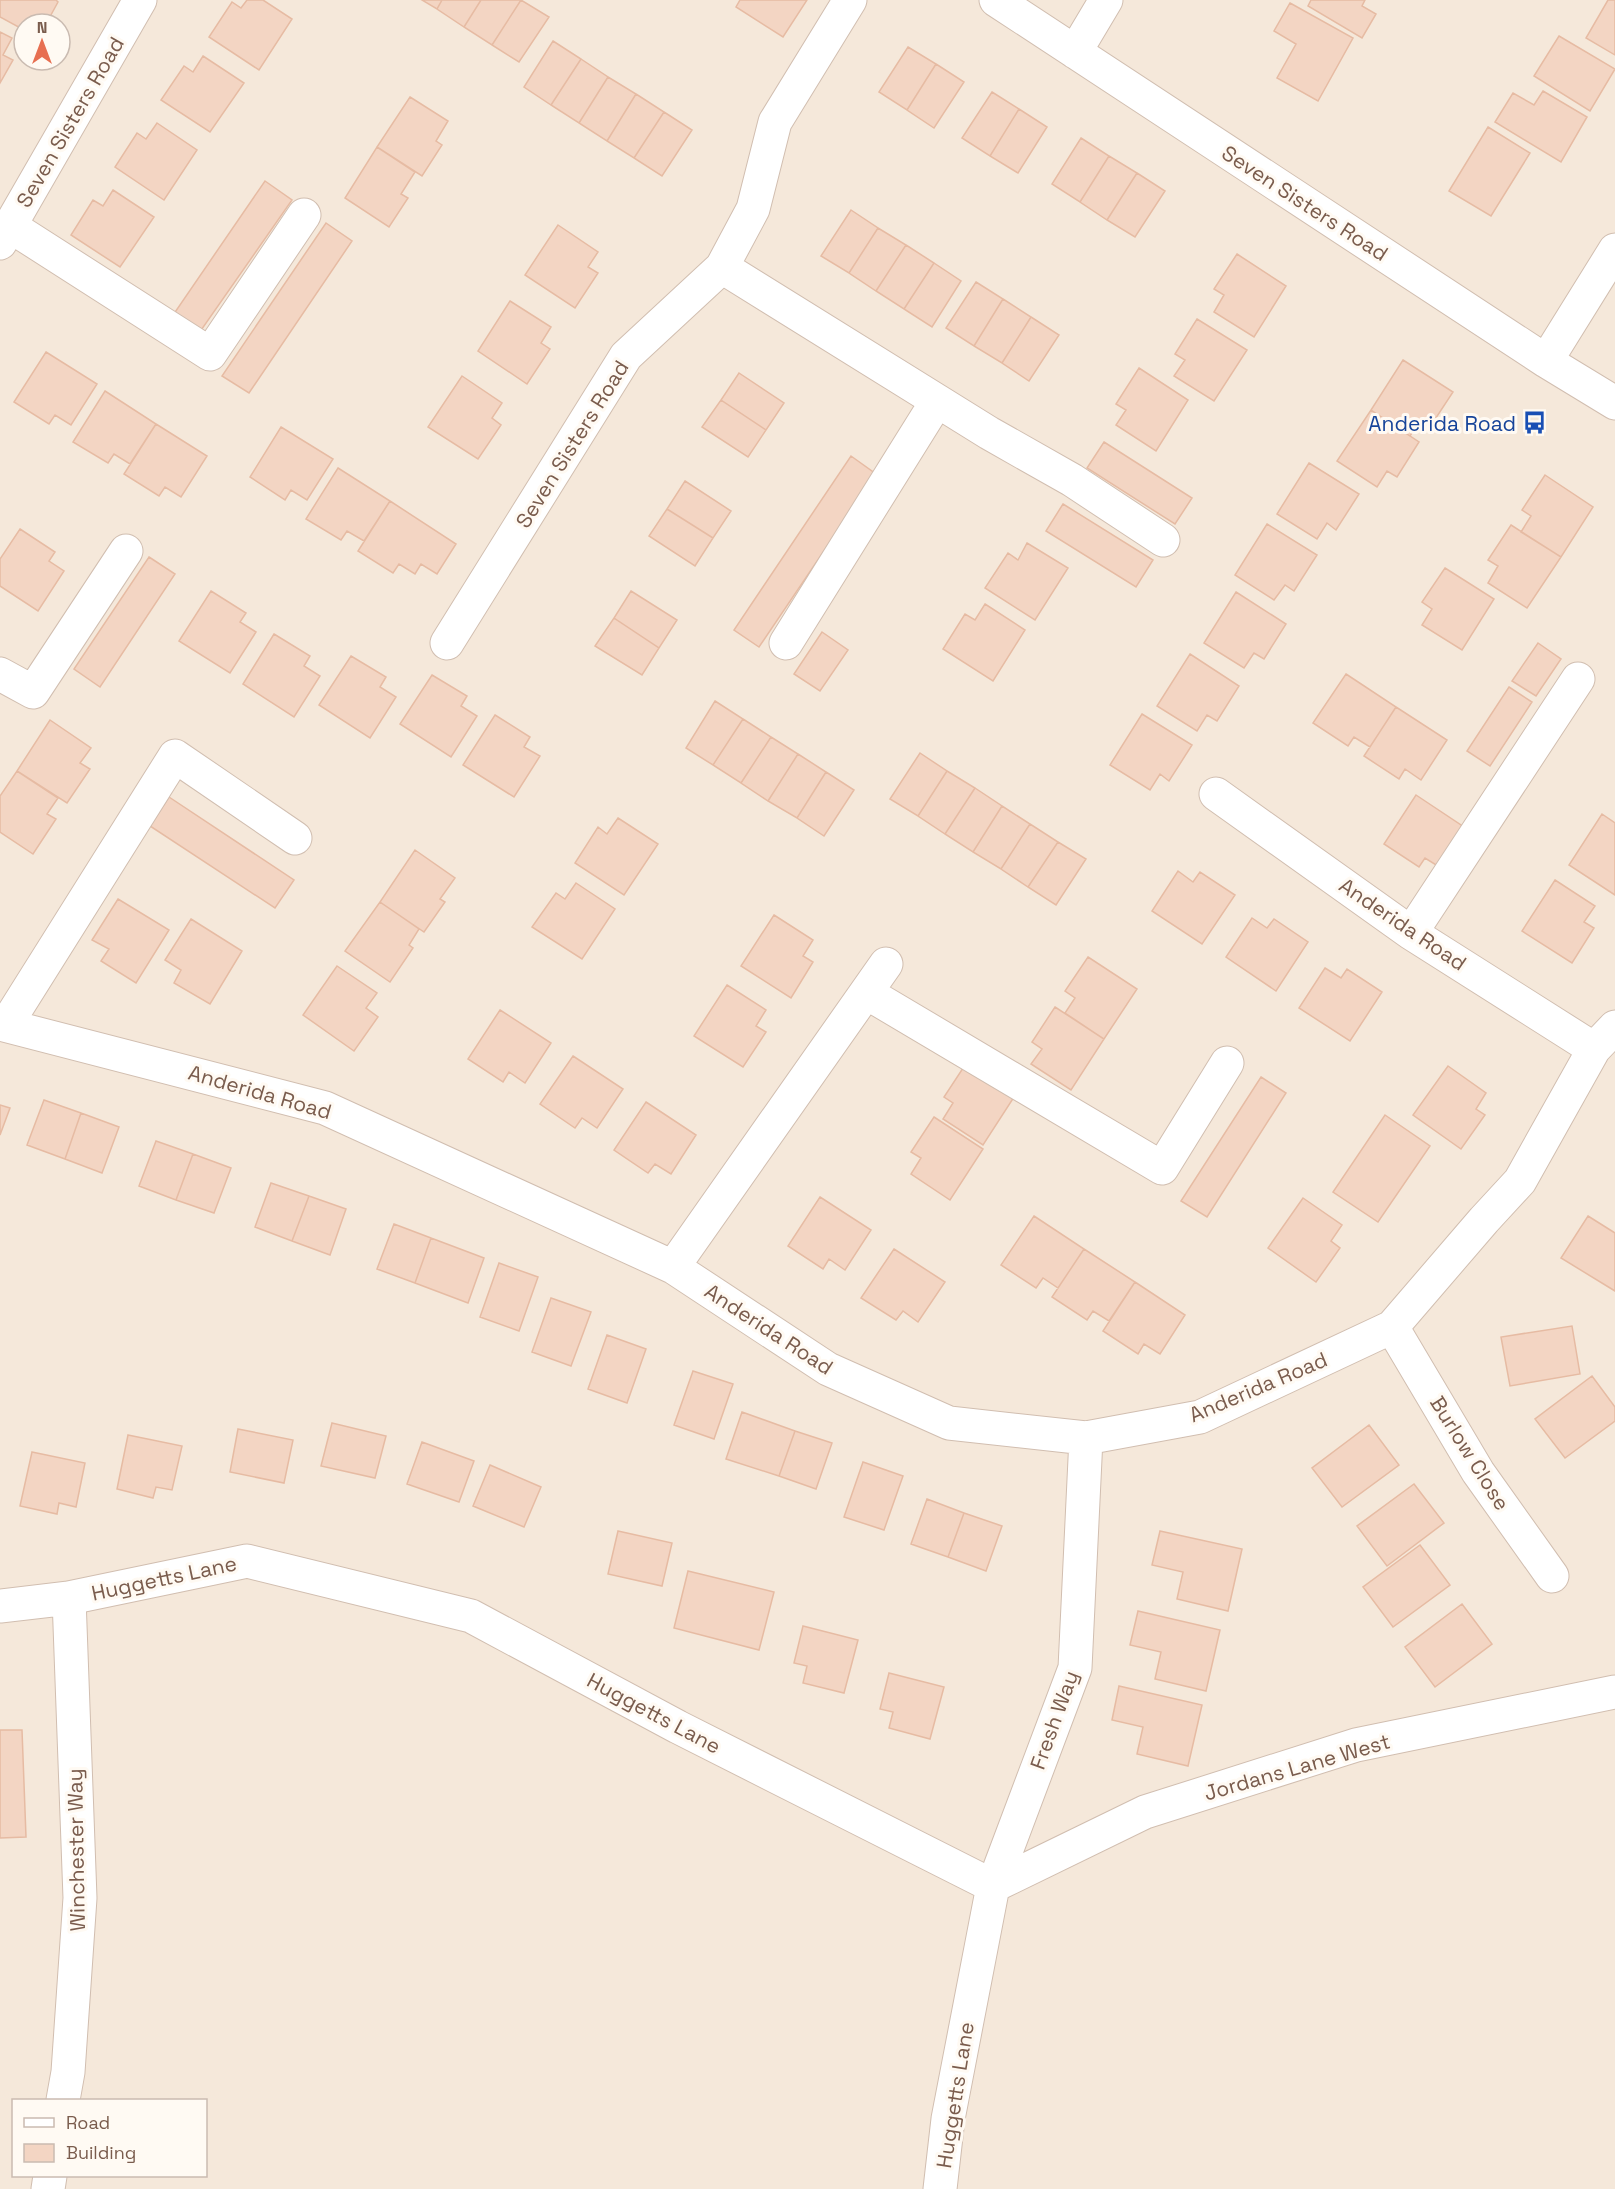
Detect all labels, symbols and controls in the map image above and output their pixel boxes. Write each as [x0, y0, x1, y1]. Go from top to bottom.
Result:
north arrow [12, 12, 72, 72]
text: N [37, 17, 47, 38]
street label: Seven Sisters Road [10, 32, 130, 212]
street label: Seven Sisters Road [1217, 139, 1393, 267]
street label: Seven Sisters Road [509, 355, 635, 533]
place label: Anderida Road [1368, 410, 1516, 437]
bus stop icon: Anderida Road [1521, 410, 1547, 436]
street label: Anderida Road [1334, 872, 1472, 976]
street label: Anderida Road [185, 1059, 335, 1125]
street label: Anderida Road [700, 1277, 838, 1381]
street label: Anderida Road [1185, 1346, 1331, 1428]
street label: Burlow Close [1424, 1391, 1516, 1515]
street label: Huggetts Lane [89, 1549, 239, 1607]
street label: Huggetts Lane [582, 1666, 726, 1760]
street label: Fresh Way [1024, 1667, 1084, 1773]
street label: Jordans Lane West [1201, 1727, 1393, 1807]
street label: Winchester Way [61, 1768, 91, 1932]
street label: Huggetts Lane [930, 2020, 980, 2170]
legend [12, 2099, 207, 2177]
text: Road [66, 2111, 110, 2134]
text: Building [66, 2141, 136, 2164]

